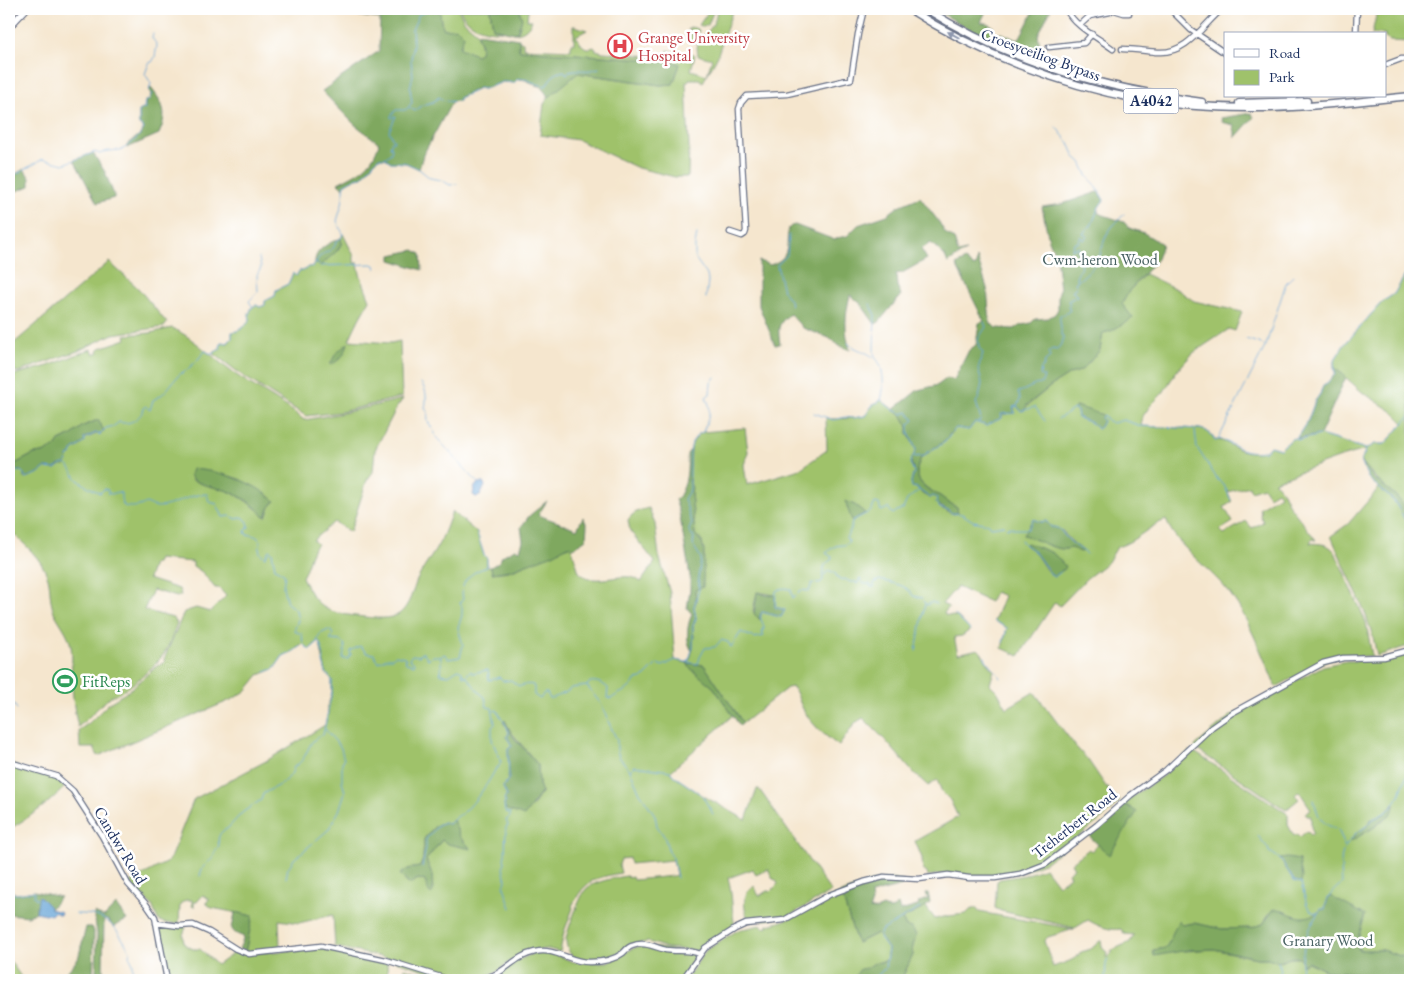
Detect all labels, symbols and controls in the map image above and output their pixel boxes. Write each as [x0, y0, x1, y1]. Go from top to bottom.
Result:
street label: Croesyceiliog Bypass [978, 23, 1104, 86]
place label: Grange University Hospital [638, 27, 751, 66]
one-way arrow [947, 31, 961, 39]
legend [1224, 32, 1386, 98]
hospital icon: Grange University Hospital [607, 33, 633, 59]
text: Road [1269, 43, 1301, 62]
text: Park [1269, 67, 1296, 86]
road number: A4042 [1124, 88, 1178, 114]
park label: Cwm-heron Wood [1042, 249, 1159, 270]
sports icon: FitReps [52, 668, 78, 694]
place label: FitReps [82, 671, 130, 692]
street label: Treherbert Road [1028, 783, 1122, 863]
street label: Candwr Road [89, 802, 153, 889]
park label: Granary Wood [1283, 930, 1374, 951]

